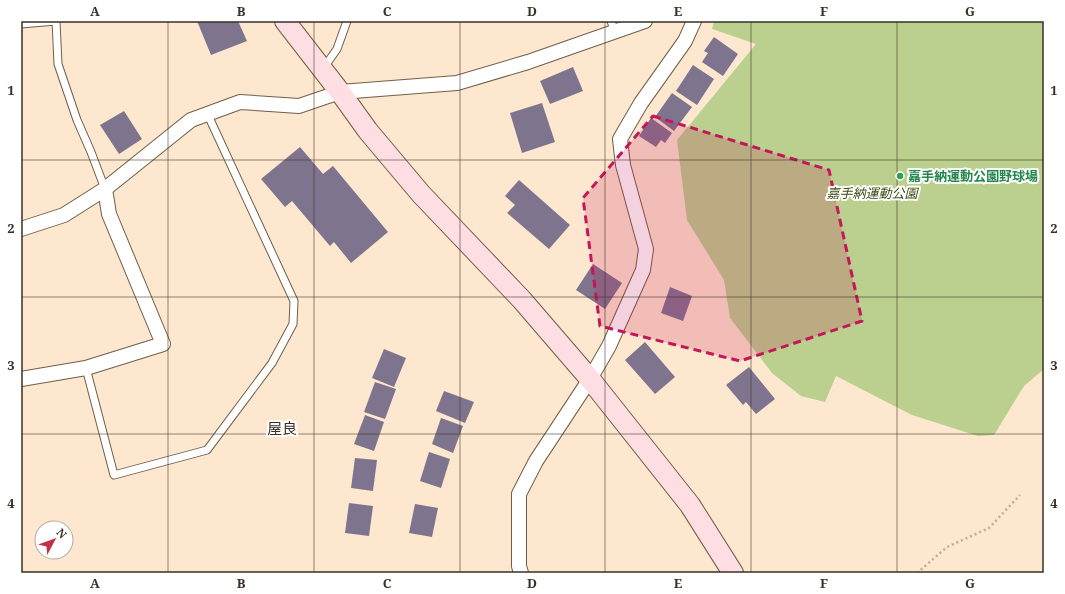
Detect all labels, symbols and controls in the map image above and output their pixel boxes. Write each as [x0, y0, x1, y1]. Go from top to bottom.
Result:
text: A [90, 2, 100, 20]
text: B [237, 2, 246, 20]
text: C [383, 2, 392, 20]
text: D [527, 2, 537, 20]
text: E [674, 2, 683, 20]
text: F [820, 2, 828, 20]
text: G [965, 2, 975, 20]
text: 1 [7, 81, 15, 99]
text: 1 [1050, 81, 1058, 99]
place label: 嘉手納運動公園野球場 [908, 167, 1038, 185]
marker: 嘉手納運動公園野球場 [895, 171, 905, 181]
park label: 嘉手納運動公園 [826, 184, 919, 202]
text: 2 [7, 219, 15, 237]
text: 2 [1050, 219, 1058, 237]
text: 3 [7, 356, 15, 374]
text: 3 [1050, 356, 1058, 374]
district label: 屋良 [267, 418, 297, 438]
text: 4 [7, 494, 15, 512]
text: 4 [1050, 494, 1058, 512]
north arrow [34, 520, 74, 560]
text: N [53, 525, 71, 542]
text: A [90, 574, 100, 592]
text: B [237, 574, 246, 592]
text: C [383, 574, 392, 592]
text: D [527, 574, 537, 592]
text: E [674, 574, 683, 592]
text: F [820, 574, 828, 592]
text: G [965, 574, 975, 592]

